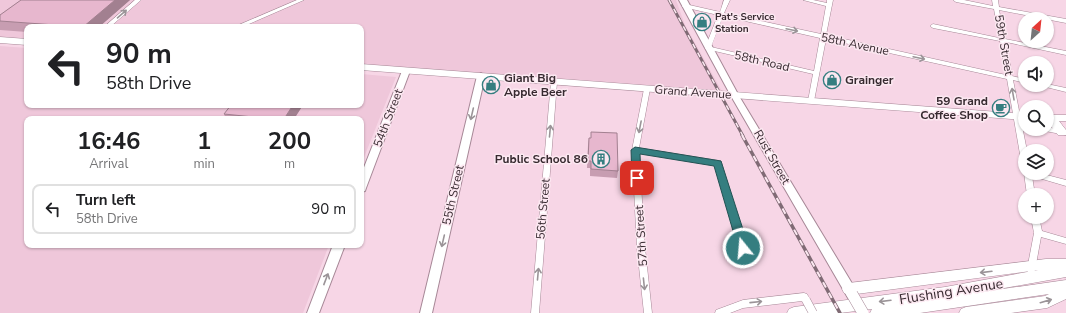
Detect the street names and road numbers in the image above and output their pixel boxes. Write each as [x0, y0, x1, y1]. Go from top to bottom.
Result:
street label: 59th Street [991, 13, 1017, 77]
street label: 58th Avenue [819, 29, 891, 59]
street label: 58th Road [733, 47, 791, 75]
street label: Grand Avenue [654, 81, 732, 103]
street label: 54th Street [370, 86, 407, 149]
street label: Rust Street [750, 127, 794, 188]
street label: 55th Street [438, 163, 468, 227]
street label: 56th Street [532, 177, 554, 240]
street label: 57th Street [631, 204, 651, 267]
street label: Flushing Avenue [898, 274, 1004, 309]

